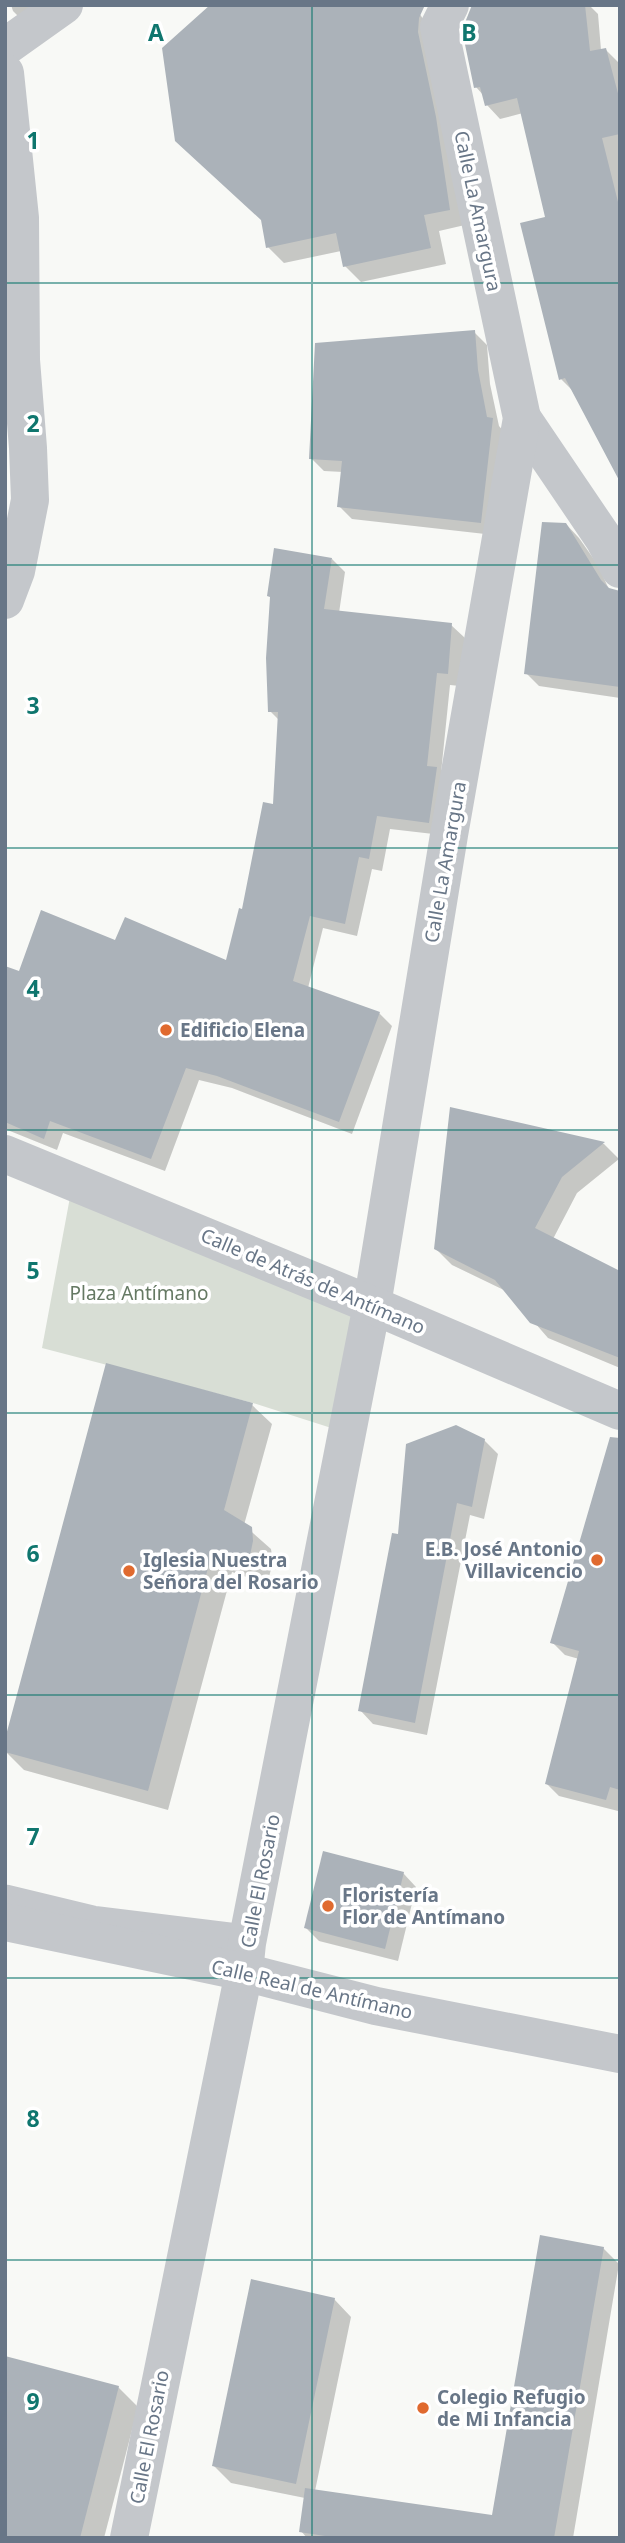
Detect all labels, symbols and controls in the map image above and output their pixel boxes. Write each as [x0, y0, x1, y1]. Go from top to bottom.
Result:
text: A [148, 16, 164, 48]
text: B [461, 16, 477, 48]
text: 1 [26, 124, 40, 156]
street label: Calle La Amargura [448, 128, 508, 294]
text: 2 [26, 407, 40, 439]
text: 3 [26, 689, 40, 721]
street label: Calle La Amargura [418, 779, 472, 945]
text: 4 [26, 972, 40, 1004]
place label: Edificio Elena [180, 1017, 305, 1043]
marker: Edificio Elena [158, 1022, 174, 1038]
street label: Calle de Atrás de Antímano [197, 1222, 429, 1340]
text: 5 [26, 1254, 40, 1286]
park label: Plaza Antímano [70, 1280, 208, 1306]
place label: E.B. José Antonio Villavicencio [425, 1536, 583, 1584]
text: 6 [26, 1537, 40, 1569]
place label: Iglesia Nuestra Señora del Rosario [143, 1547, 319, 1595]
marker: E.B. José Antonio Villavicencio [589, 1552, 605, 1568]
marker: Iglesia Nuestra Señora del Rosario [121, 1563, 137, 1579]
street label: Calle El Rosario [234, 1812, 286, 1950]
text: 7 [26, 1820, 40, 1852]
place label: Floristería Flor de Antímano [342, 1882, 505, 1930]
marker: Floristería Flor de Antímano [320, 1898, 336, 1914]
street label: Calle Real de Antímano [209, 1953, 415, 2025]
text: 8 [26, 2102, 40, 2134]
street label: Calle El Rosario [123, 2368, 175, 2506]
place label: Colegio Refugio de Mi Infancia [437, 2384, 586, 2432]
text: 9 [26, 2385, 40, 2417]
marker: Colegio Refugio de Mi Infancia [415, 2400, 431, 2416]

